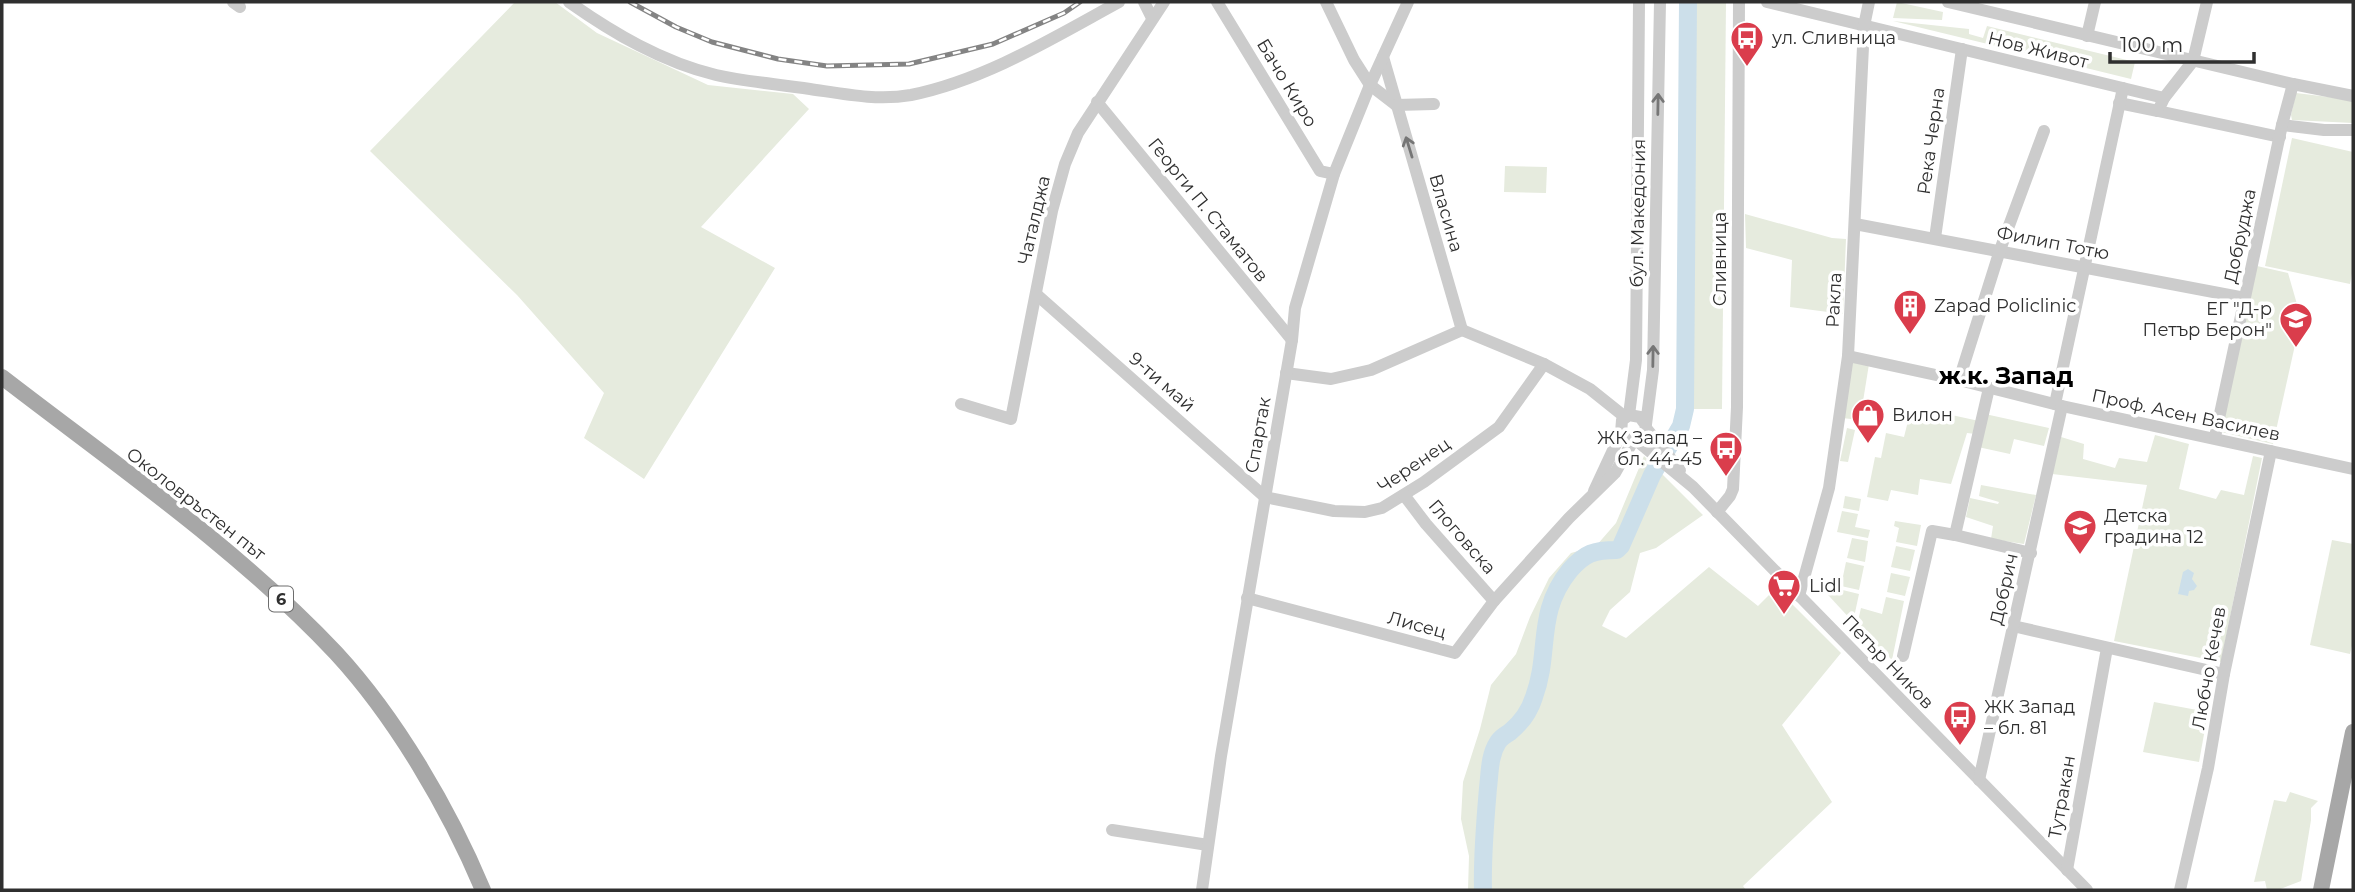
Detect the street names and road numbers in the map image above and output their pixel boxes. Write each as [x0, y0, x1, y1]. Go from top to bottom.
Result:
street label: Нов Живот [1985, 27, 2091, 73]
street label: Бачо Киро [1252, 35, 1322, 131]
street label: Река Черна [1913, 86, 1949, 196]
street label: Георги П. Стаматов [1143, 134, 1273, 286]
street label: бул. Македония [1626, 138, 1650, 288]
street label: Власина [1424, 171, 1468, 255]
street label: Чаталджа [1013, 173, 1055, 267]
street label: Добруджа [2219, 187, 2261, 285]
street label: Сливница [1709, 212, 1731, 306]
street label: Филип Тотю [1995, 221, 2111, 265]
street label: Ракла [1822, 272, 1846, 328]
street label: 9-ти май [1124, 347, 1200, 417]
street label: Проф. Асен Василев [2090, 384, 2282, 446]
street label: Спартак [1240, 395, 1276, 475]
street label: Черенец [1373, 433, 1455, 497]
street label: Околовръстен път [122, 443, 270, 566]
street label: Глоговска [1424, 495, 1500, 579]
street label: Добрич [1985, 551, 2023, 627]
road number: 6 [269, 586, 293, 612]
street label: Любчо Кечев [2187, 605, 2231, 731]
street label: Лисец [1385, 607, 1449, 643]
street label: Петър Ников [1838, 610, 1938, 714]
street label: Тутракан [2044, 754, 2080, 840]

